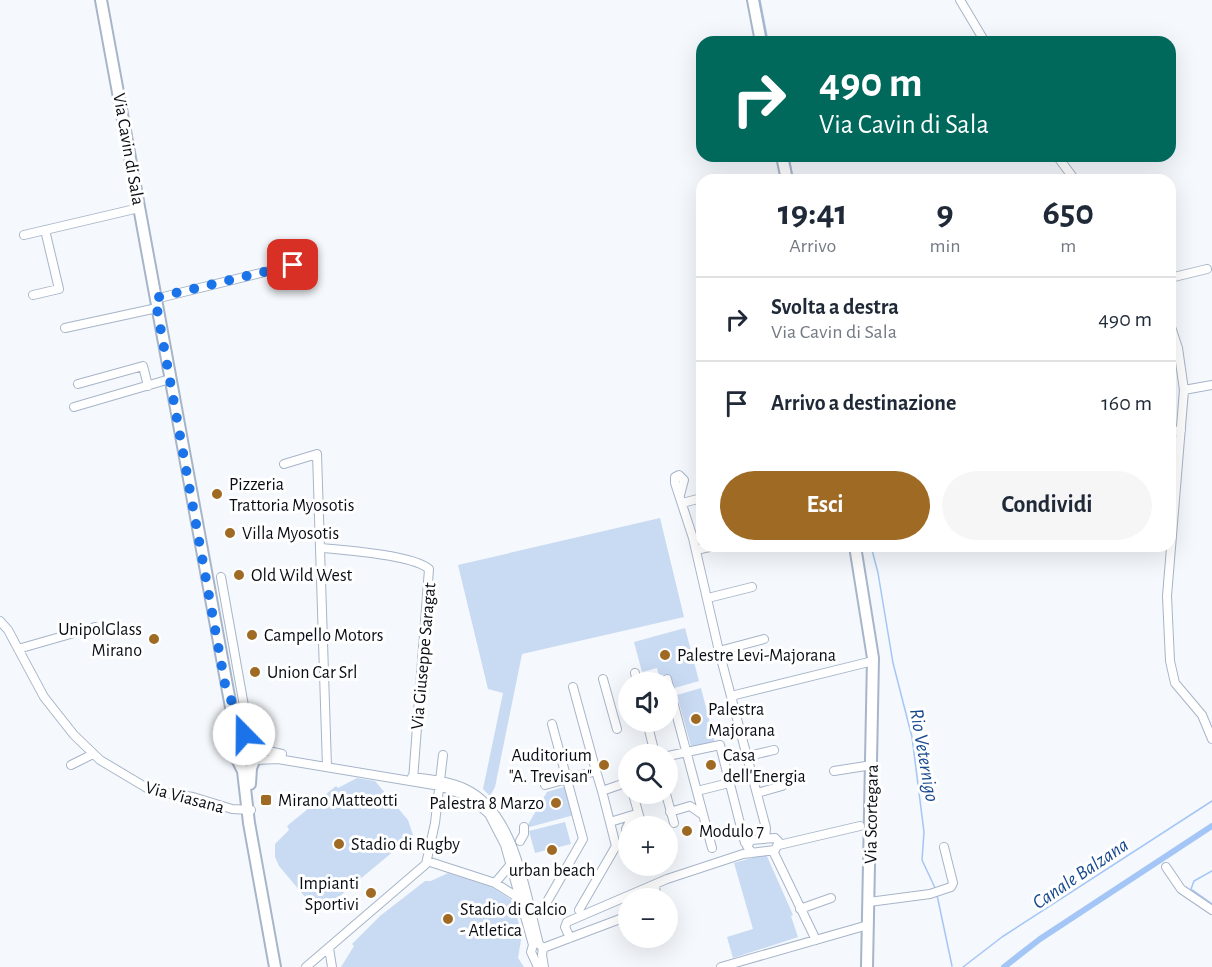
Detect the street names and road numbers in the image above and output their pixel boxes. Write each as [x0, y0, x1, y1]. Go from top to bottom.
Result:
street label: Via Cavin di Sala [109, 92, 147, 207]
street label: Via Giuseppe Saragat [409, 582, 439, 730]
street label: Via Scortegara [862, 764, 882, 864]
street label: Via Viasana [143, 779, 226, 817]

